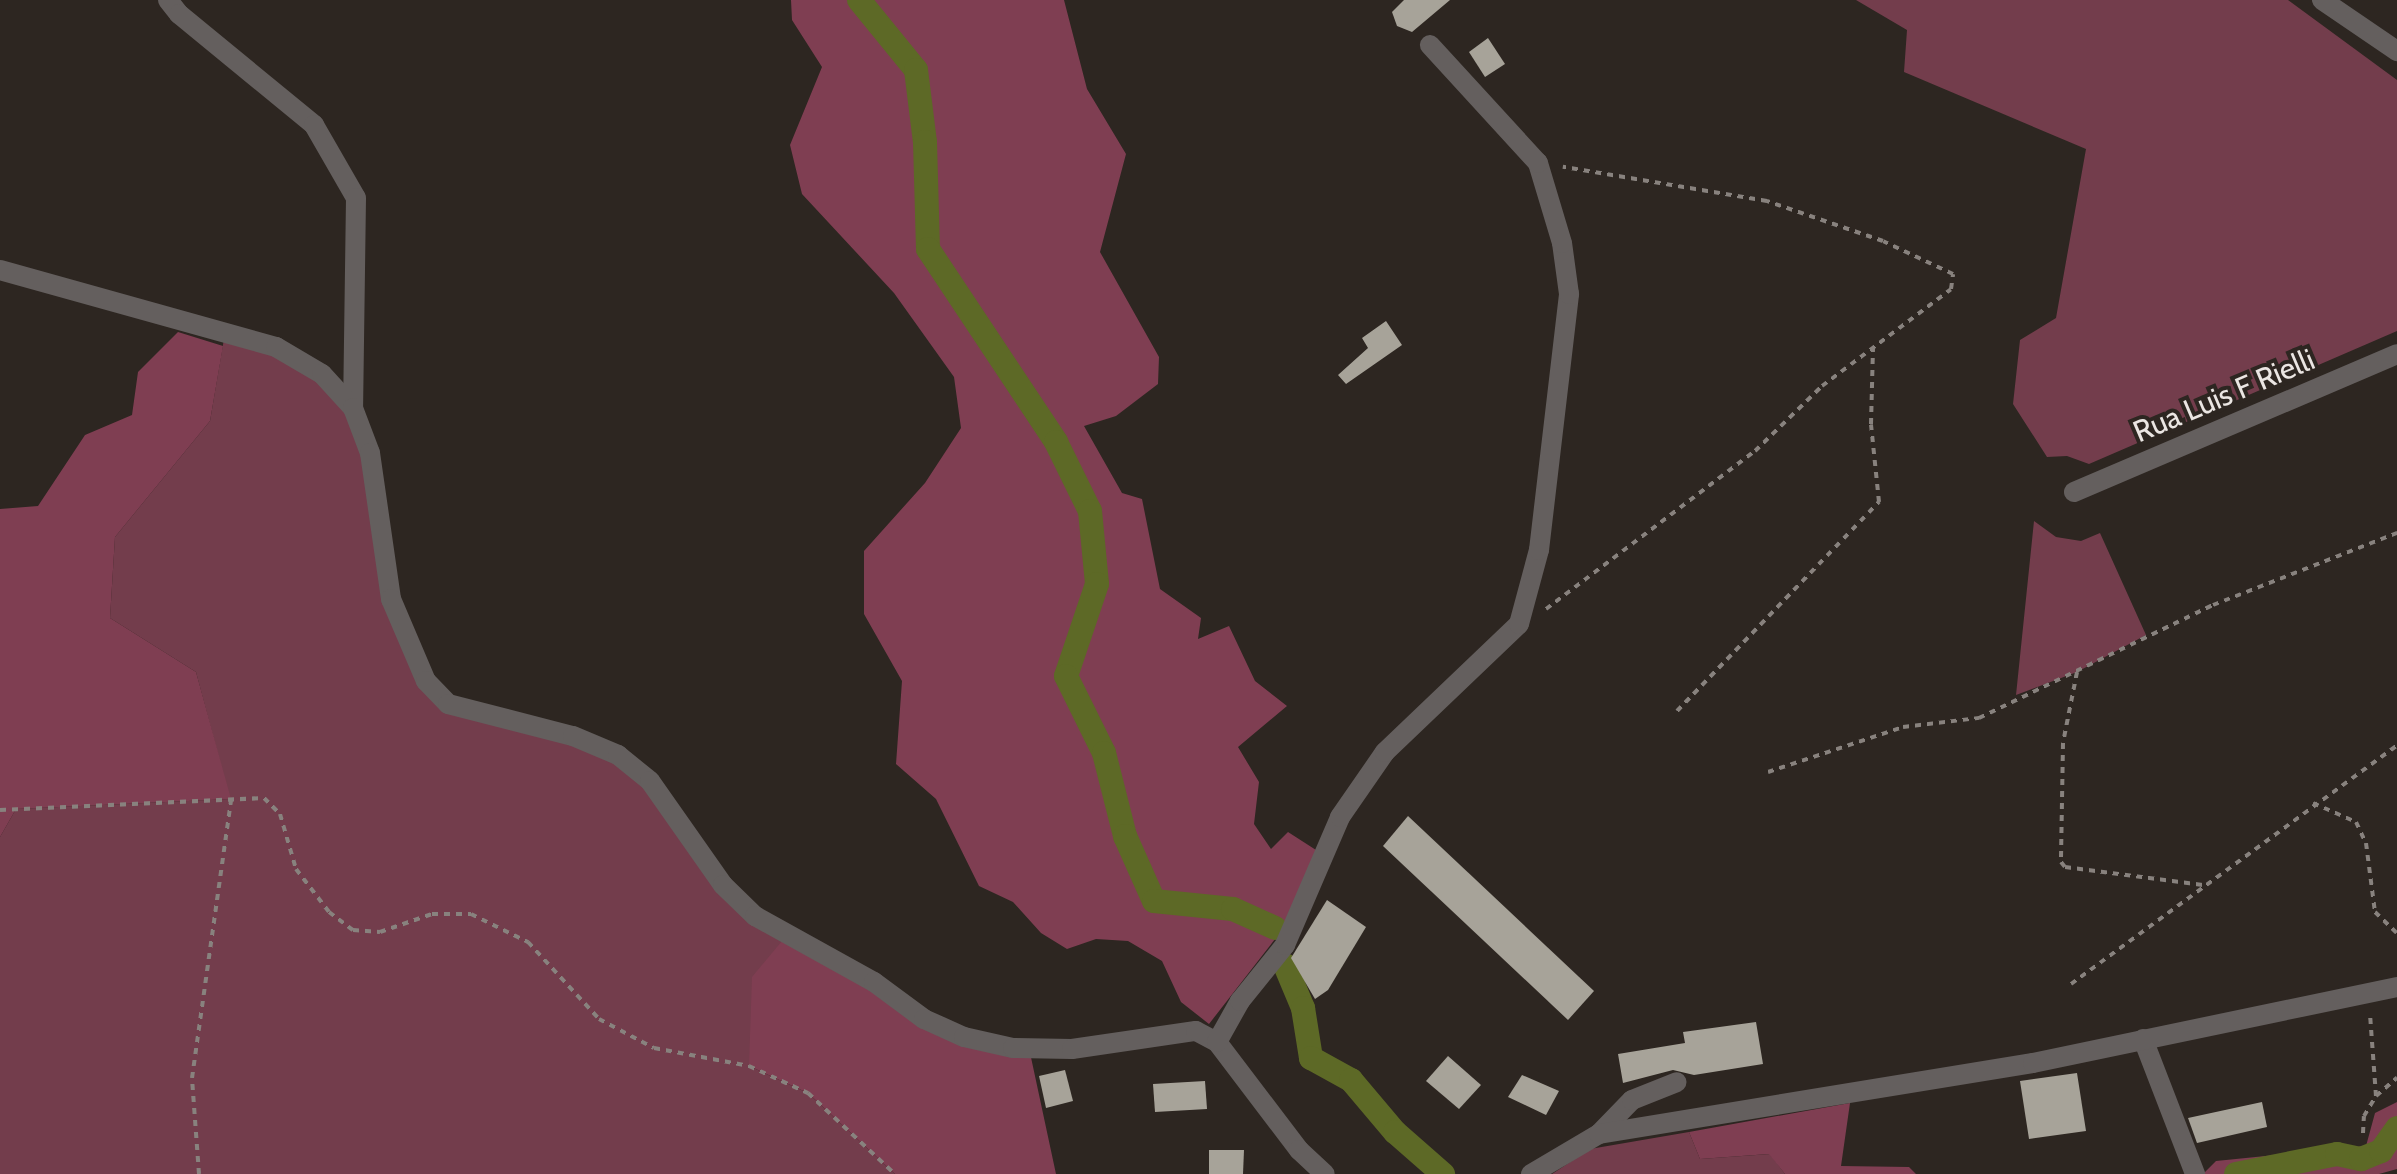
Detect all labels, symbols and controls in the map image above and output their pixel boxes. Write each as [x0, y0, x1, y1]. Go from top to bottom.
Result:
street label: Rua Luis F Rielli [2128, 342, 2320, 450]

